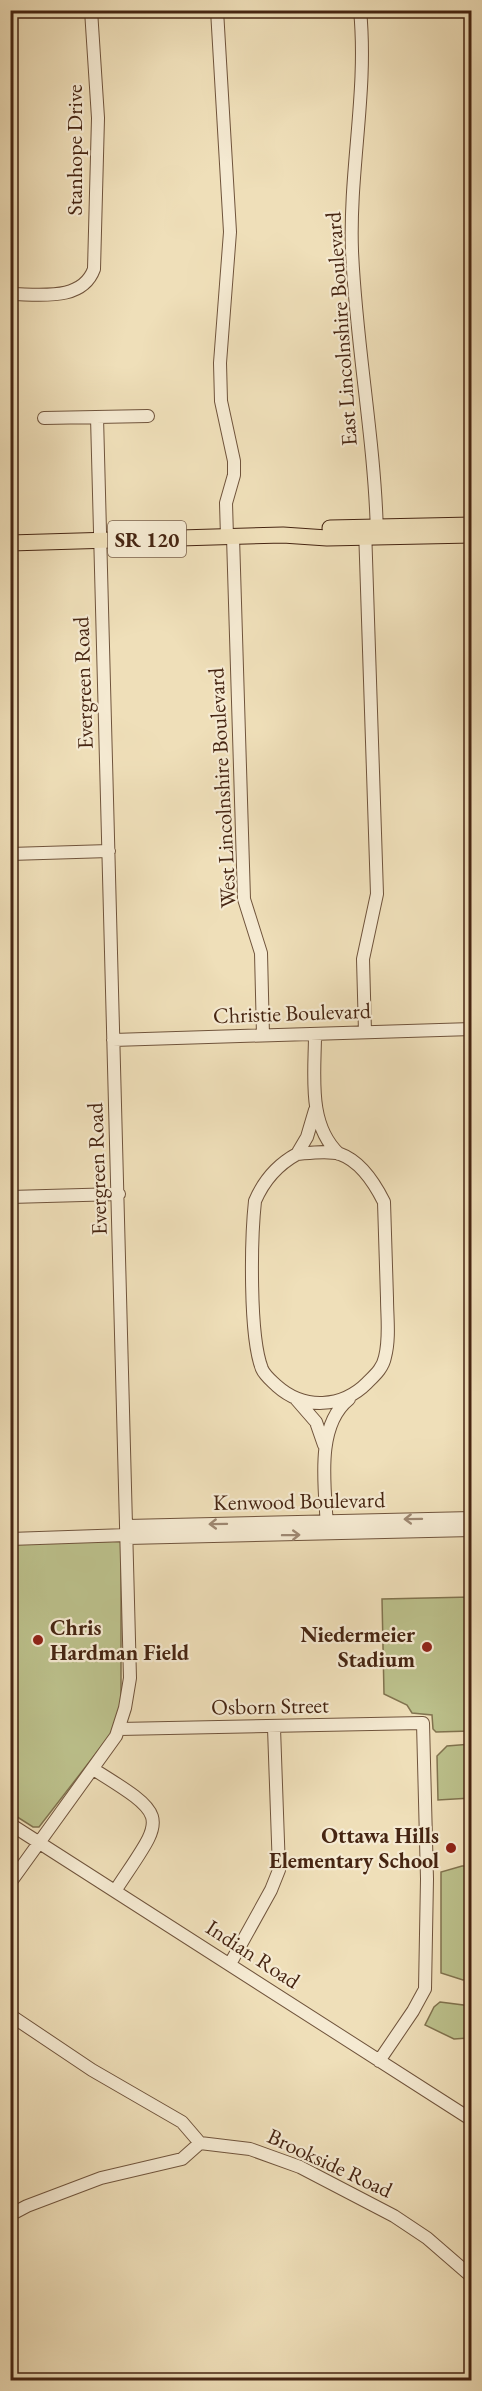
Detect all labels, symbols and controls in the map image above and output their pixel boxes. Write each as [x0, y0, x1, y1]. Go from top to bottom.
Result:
street label: Stanhope Drive [60, 84, 89, 216]
street label: East Lincolnshire Boulevard [318, 210, 364, 447]
road number: SR 120 [108, 521, 186, 557]
street label: Evergreen Road [66, 615, 100, 750]
street label: West Lincolnshire Boulevard [201, 666, 243, 909]
street label: Christie Boulevard [213, 996, 372, 1030]
street label: Evergreen Road [80, 1101, 114, 1236]
street label: Kenwood Boulevard [213, 1485, 386, 1517]
one-way arrow [404, 1513, 424, 1525]
one-way arrow [209, 1518, 229, 1530]
one-way arrow [280, 1529, 300, 1541]
place label: Chris Hardman Field [50, 1613, 189, 1667]
place label: Niedermeier Stadium [300, 1620, 416, 1674]
marker: Chris Hardman Field [31, 1633, 45, 1647]
marker: Niedermeier Stadium [420, 1640, 434, 1654]
street label: Osborn Street [211, 1690, 329, 1722]
place label: Ottawa Hills Elementary School [269, 1821, 439, 1875]
marker: Ottawa Hills Elementary School [444, 1841, 458, 1855]
street label: Indian Road [200, 1913, 306, 1996]
street label: Brookside Road [263, 2121, 398, 2205]

